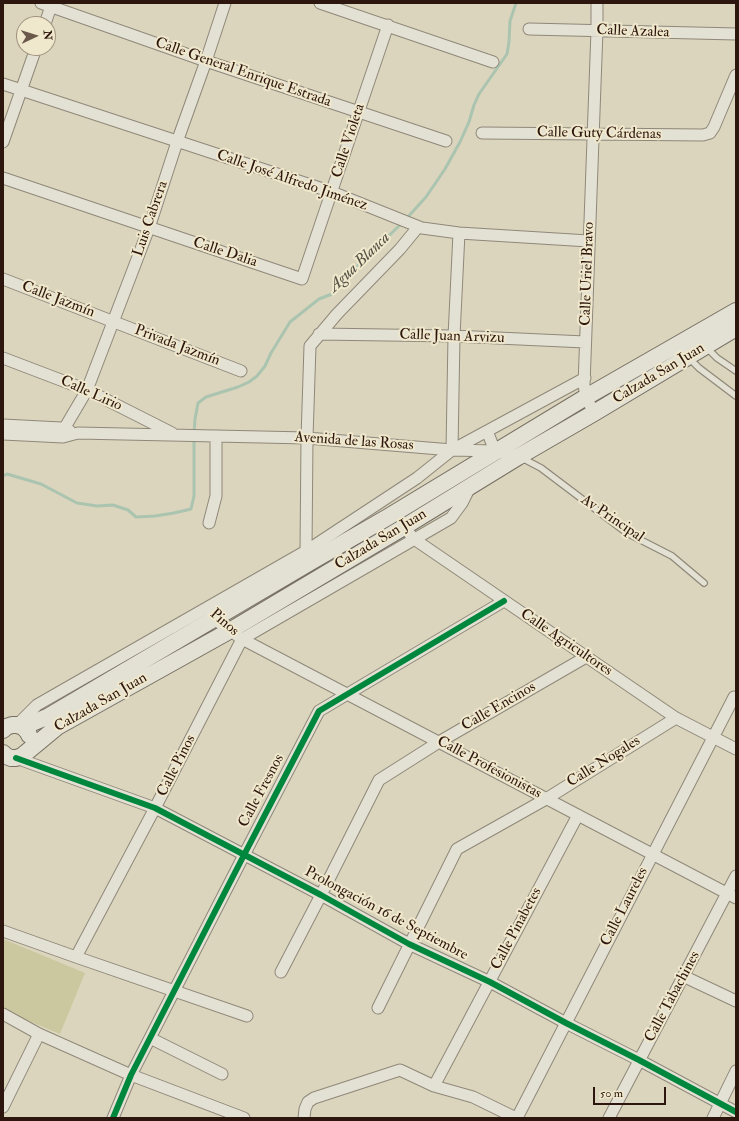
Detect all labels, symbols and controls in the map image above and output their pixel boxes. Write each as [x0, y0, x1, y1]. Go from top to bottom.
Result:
north arrow [16, 16, 56, 56]
street label: Calle Azalea [596, 22, 670, 42]
text: N [41, 30, 54, 41]
street label: Calle General Enrique Estrada [153, 34, 333, 112]
street label: Calle Violeta [329, 102, 369, 180]
street label: Calle Guty Cárdenas [537, 124, 661, 144]
street label: Calle José Alfredo Jiménez [214, 147, 370, 215]
street label: Luis Cabrera [130, 179, 172, 259]
street label: Calle Uriel Bravo [577, 222, 599, 326]
water label: Agua Blanca [325, 229, 395, 297]
street label: Calle Dalia [191, 234, 259, 272]
street label: Calle Jazmín [19, 278, 97, 322]
street label: Privada Jazmín [132, 321, 222, 371]
street label: Calle Juan Arvizu [399, 326, 505, 348]
street label: Calzada San Juan [610, 340, 708, 408]
street label: Calle Lirio [57, 372, 125, 416]
street label: Avenida de las Rosas [294, 429, 414, 455]
street label: Av Principal [577, 491, 647, 547]
street label: Calzada San Juan [332, 506, 430, 574]
street label: Pinos [206, 605, 242, 641]
street label: Calle Agricultores [517, 606, 615, 680]
street label: Calzada San Juan [52, 669, 150, 737]
street label: Calle Encinos [459, 679, 539, 735]
street label: Calle Pinos [154, 732, 200, 800]
street label: Calle Nogales [564, 732, 644, 792]
street label: Calle Profesionistas [434, 733, 544, 803]
street label: Calle Fresnos [235, 751, 289, 831]
street label: Prolongación 16 de Septiembre [301, 863, 471, 965]
street label: Calle Laureles [597, 865, 653, 949]
street label: Calle Pinabetes [488, 885, 546, 973]
street label: Calle Tabachines [641, 948, 705, 1046]
scale bar [595, 1079, 668, 1105]
text: 50 m [600, 1086, 623, 1101]

